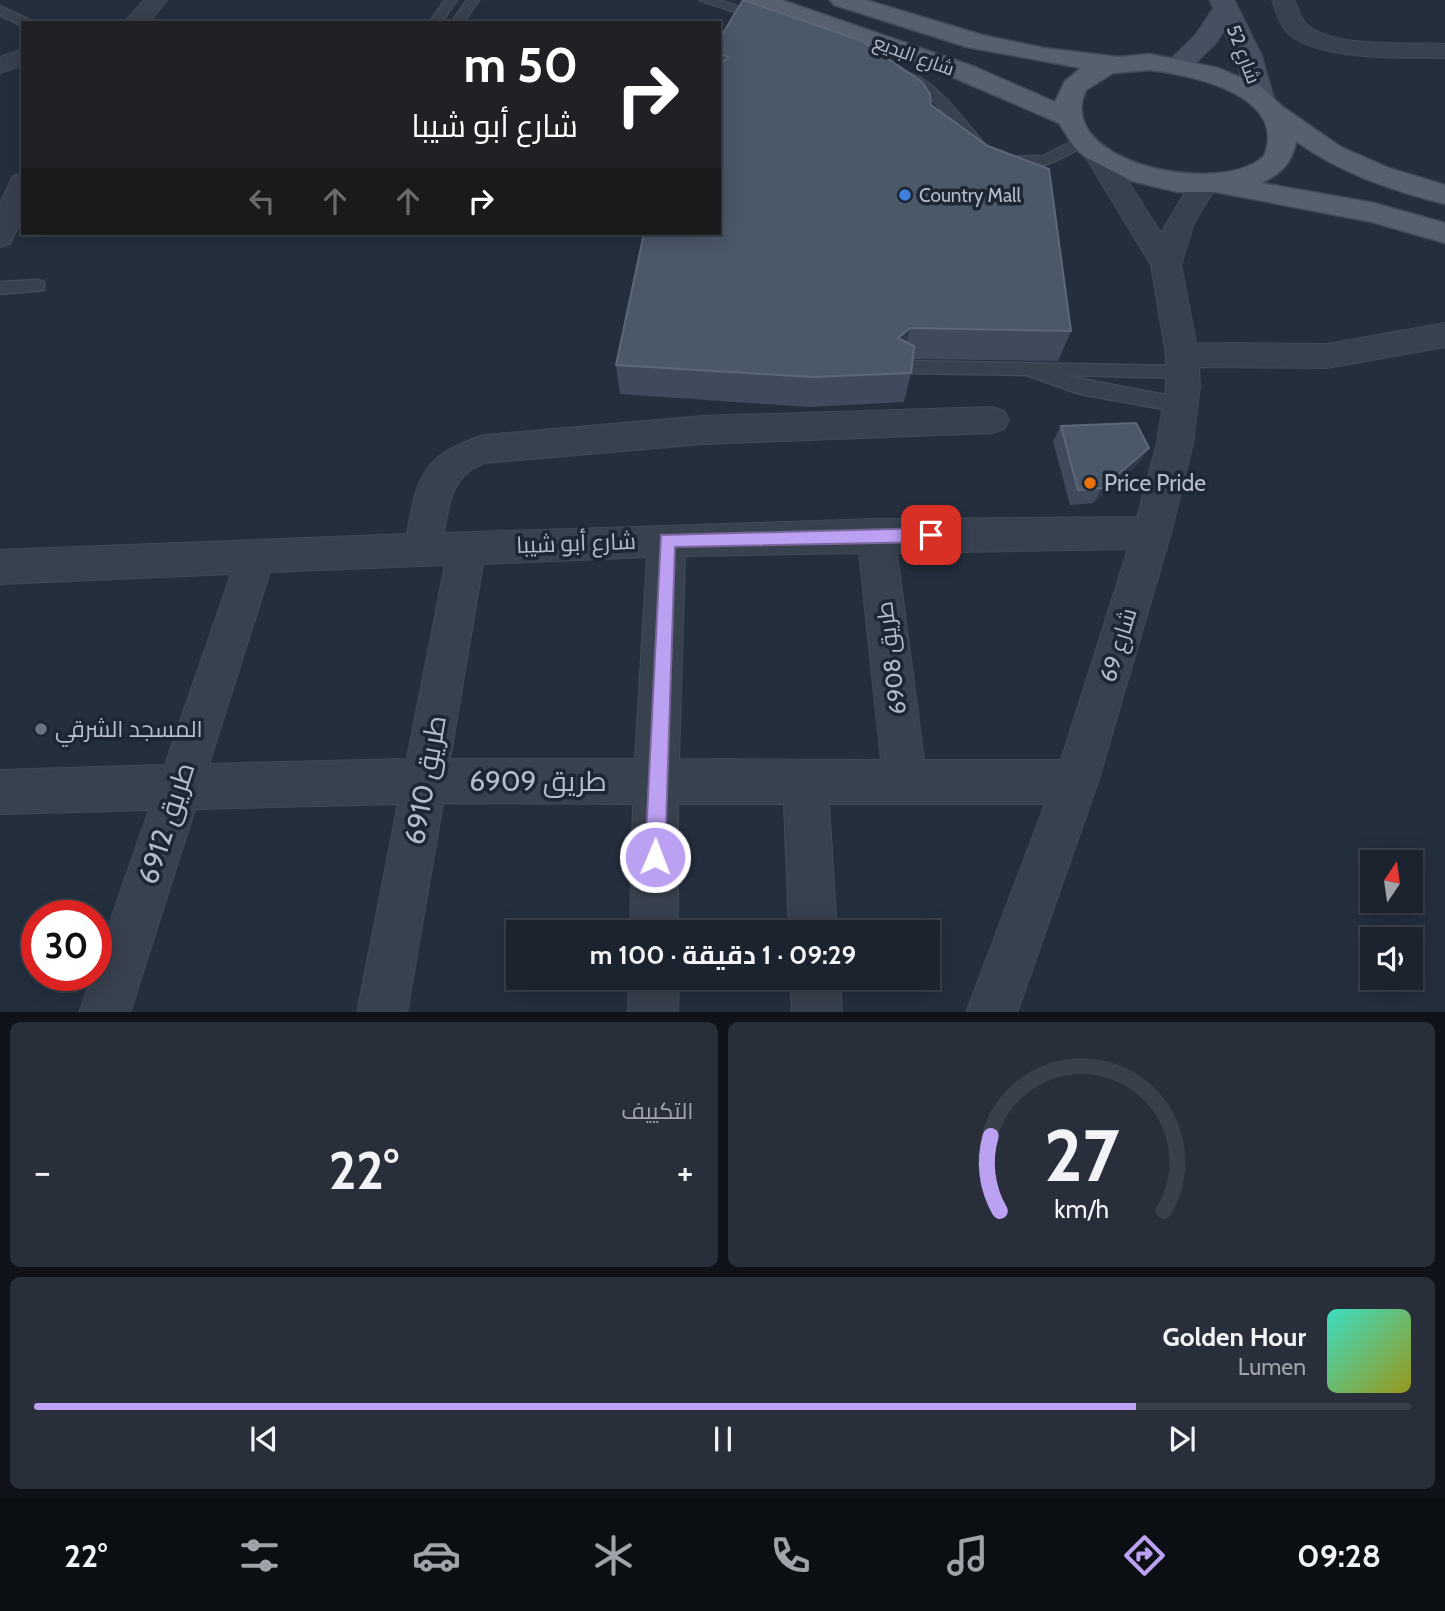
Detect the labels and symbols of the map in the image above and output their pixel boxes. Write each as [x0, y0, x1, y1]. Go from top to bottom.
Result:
street label: شارع 52 [1220, 21, 1265, 88]
street label: شارع البديع [870, 30, 957, 83]
place label: Country Mall [919, 184, 1022, 207]
marker: Country Mall [897, 187, 913, 203]
place label: Price Pride [1104, 469, 1206, 497]
marker: Price Pride [1082, 475, 1098, 491]
pin [901, 505, 961, 565]
street label: شارع أبو شيبا [516, 526, 636, 561]
street label: طريق 6908 [870, 600, 912, 716]
street label: شارع 69 [1094, 605, 1144, 686]
street label: طريق 6910 [397, 713, 453, 847]
place label: المسجد الشرقي [55, 715, 203, 747]
marker: المسجد الشرقي [33, 721, 49, 737]
street label: طريق 6912 [130, 758, 202, 888]
street label: طريق 6909 [469, 764, 607, 798]
position arrow [618, 820, 692, 894]
north arrow [1360, 850, 1423, 914]
speed limit sign: 30 [21, 900, 112, 991]

